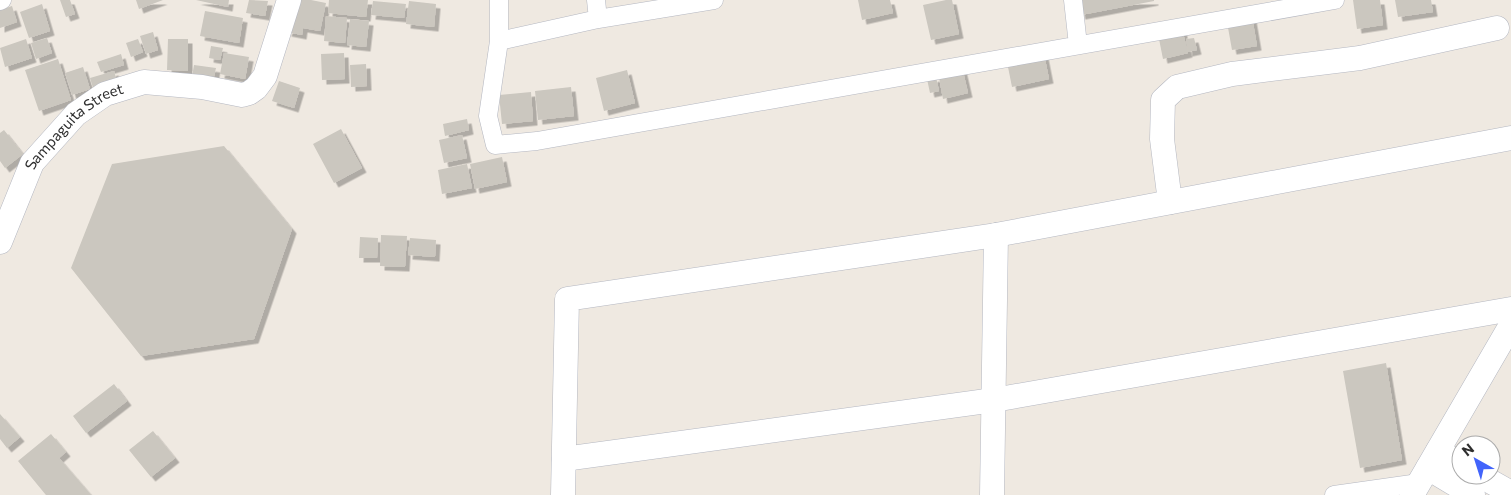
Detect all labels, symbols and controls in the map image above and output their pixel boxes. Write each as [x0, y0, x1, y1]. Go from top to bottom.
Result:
street label: Sampaguita Street [20, 79, 125, 172]
north arrow [1451, 435, 1501, 485]
text: N [1458, 440, 1477, 459]

